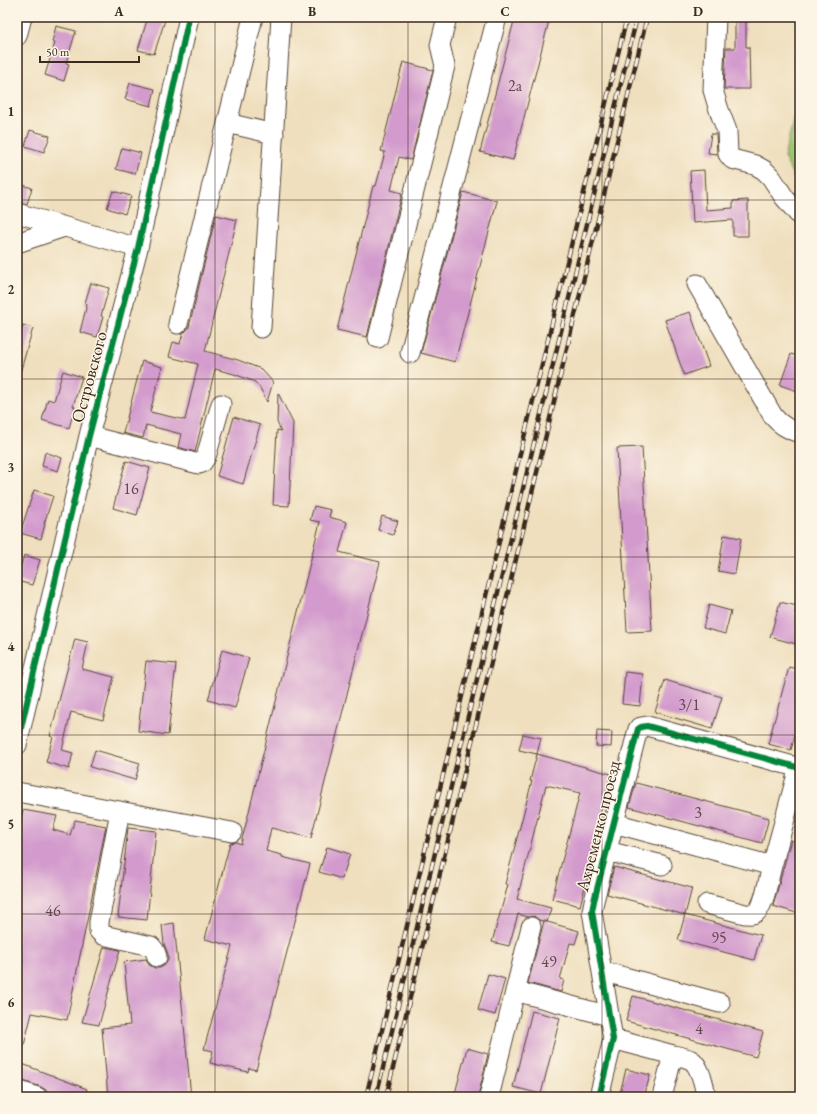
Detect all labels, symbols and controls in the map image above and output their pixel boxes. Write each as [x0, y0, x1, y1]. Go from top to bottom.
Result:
text: A [113, 3, 124, 20]
text: B [308, 3, 316, 20]
text: C [500, 3, 510, 20]
text: D [693, 3, 703, 20]
scale bar [40, 38, 139, 64]
text: 50 m [46, 44, 70, 60]
house number: 2а [508, 75, 523, 96]
text: 1 [8, 103, 15, 120]
text: 2 [8, 281, 15, 298]
street label: Островского [65, 329, 112, 425]
text: 3 [8, 459, 15, 476]
house number: 16 [123, 478, 139, 499]
text: 4 [8, 638, 15, 655]
house number: 3/1 [678, 694, 700, 715]
street label: Ахременко проезд [570, 758, 625, 895]
house number: 3 [694, 802, 702, 823]
text: 5 [8, 816, 14, 833]
house number: 46 [45, 900, 61, 921]
house number: 95 [711, 927, 727, 948]
house number: 49 [541, 951, 557, 972]
text: 6 [8, 994, 15, 1011]
house number: 4 [695, 1018, 703, 1039]

